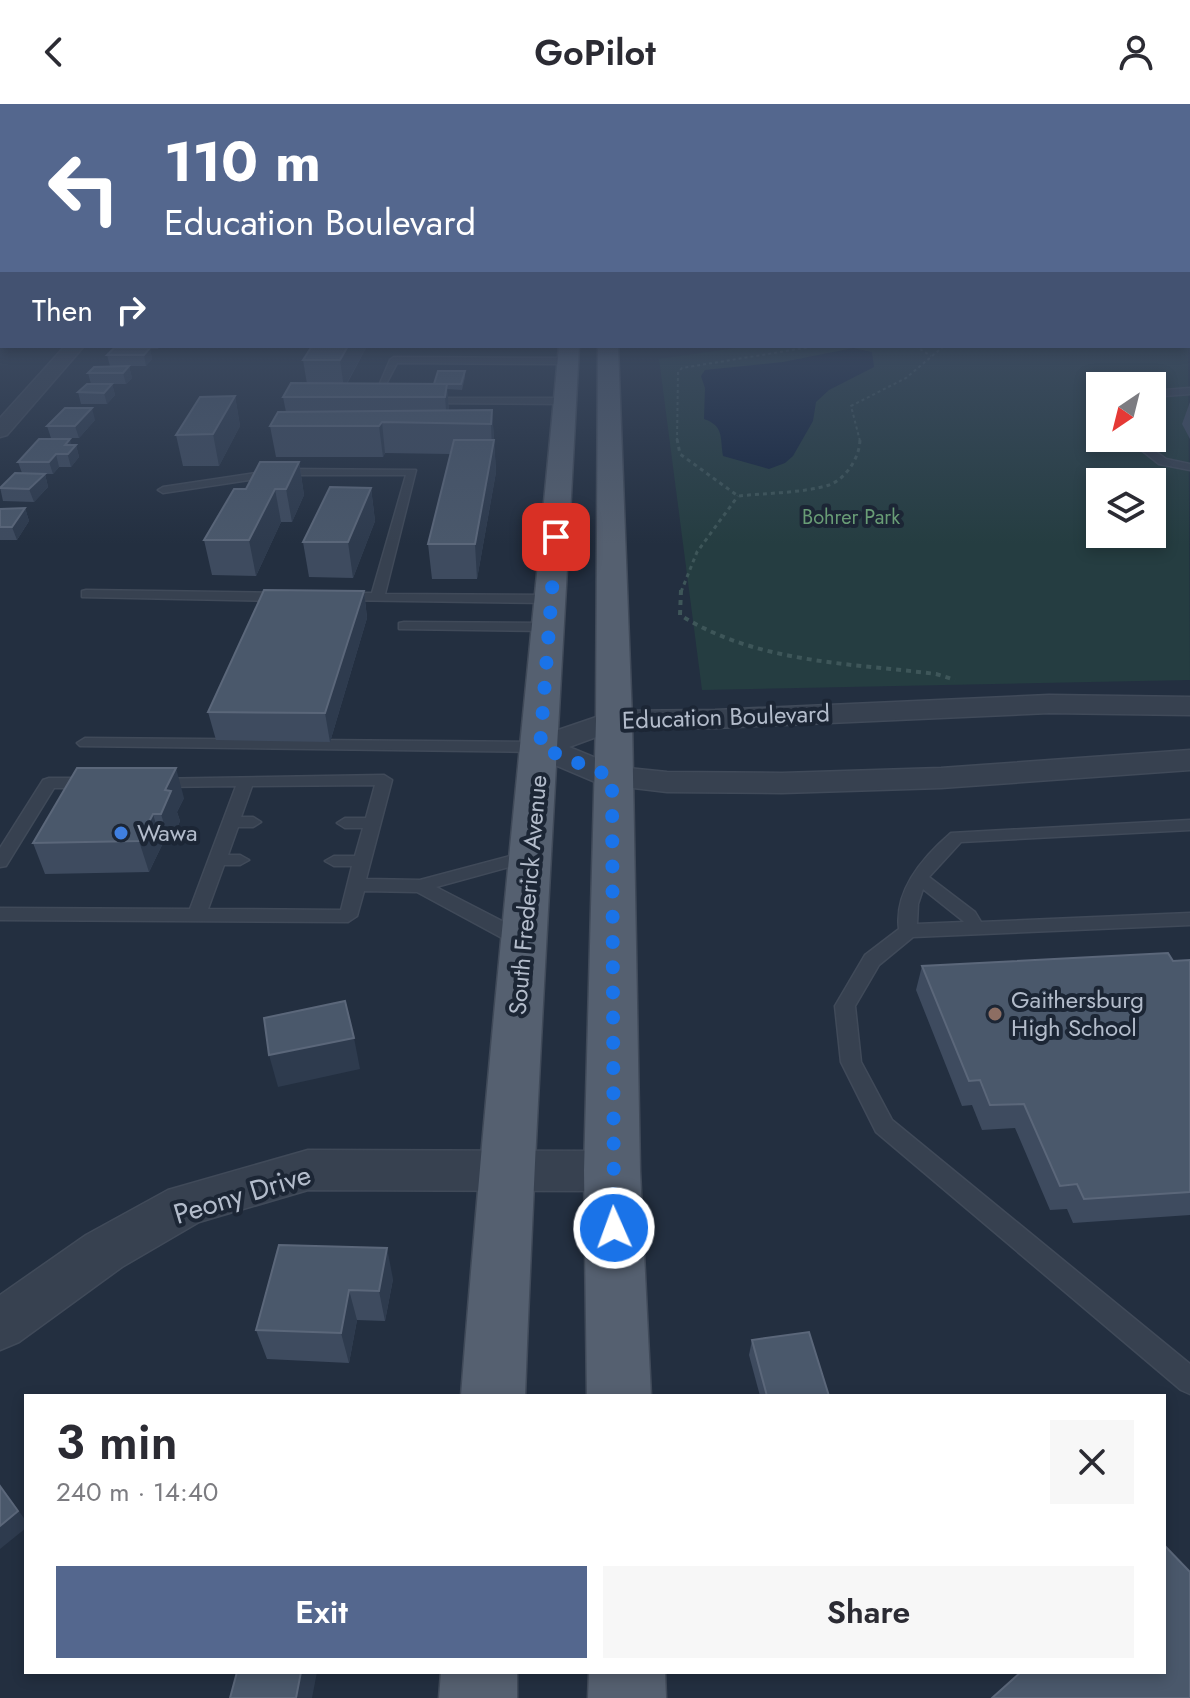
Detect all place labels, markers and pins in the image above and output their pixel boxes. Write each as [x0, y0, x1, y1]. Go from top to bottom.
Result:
pin [522, 503, 590, 571]
place label: Wawa [137, 815, 198, 850]
marker: Wawa [112, 824, 130, 842]
place label: Gaithersburg High School [1011, 982, 1144, 1045]
marker: Gaithersburg High School [986, 1005, 1004, 1023]

